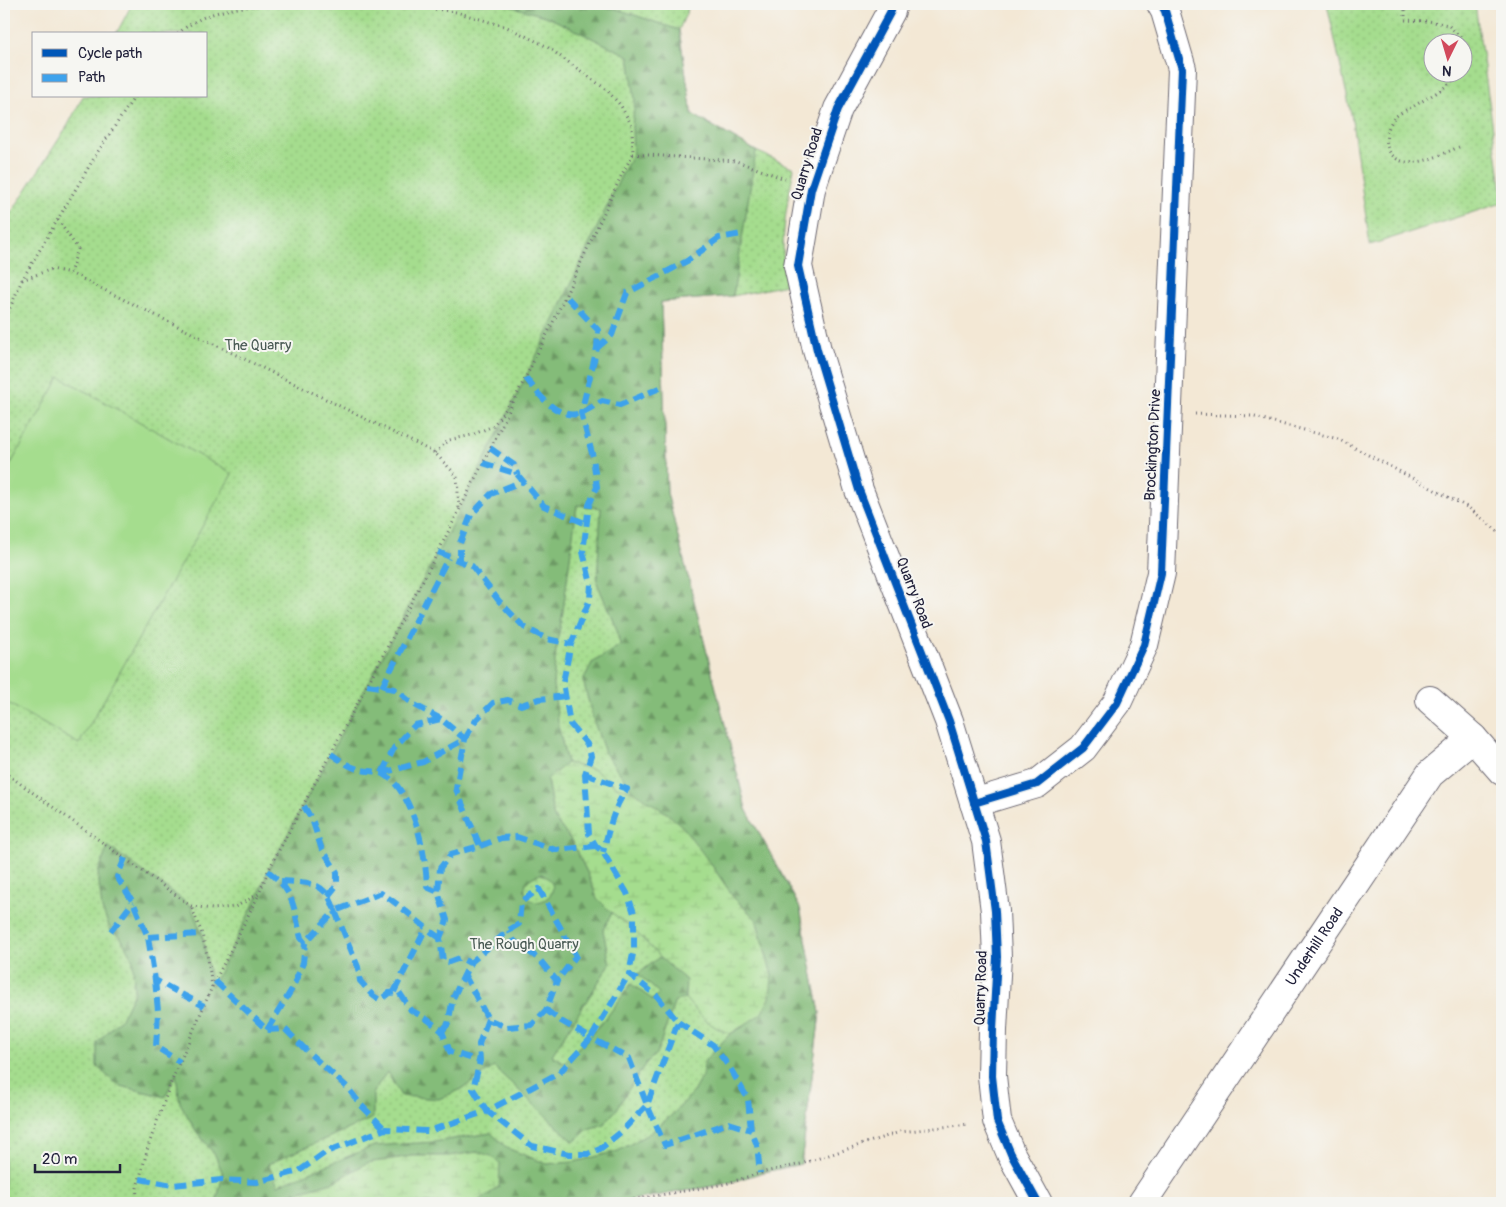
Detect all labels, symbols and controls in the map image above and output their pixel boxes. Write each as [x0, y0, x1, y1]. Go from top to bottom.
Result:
legend [32, 32, 208, 98]
north arrow [1424, 32, 1474, 82]
text: Cycle path [78, 44, 142, 63]
text: N [1441, 62, 1452, 79]
text: Path [78, 68, 105, 87]
street label: Quarry Road [787, 125, 827, 203]
park label: The Quarry [225, 336, 292, 355]
street label: Brockington Drive [1141, 388, 1165, 501]
street label: Quarry Road [892, 555, 936, 631]
street label: Underhill Road [1281, 904, 1347, 989]
park label: The Rough Quarry [469, 935, 579, 954]
street label: Quarry Road [970, 950, 992, 1026]
scale bar [35, 1142, 120, 1174]
text: 20 m [42, 1150, 77, 1169]

